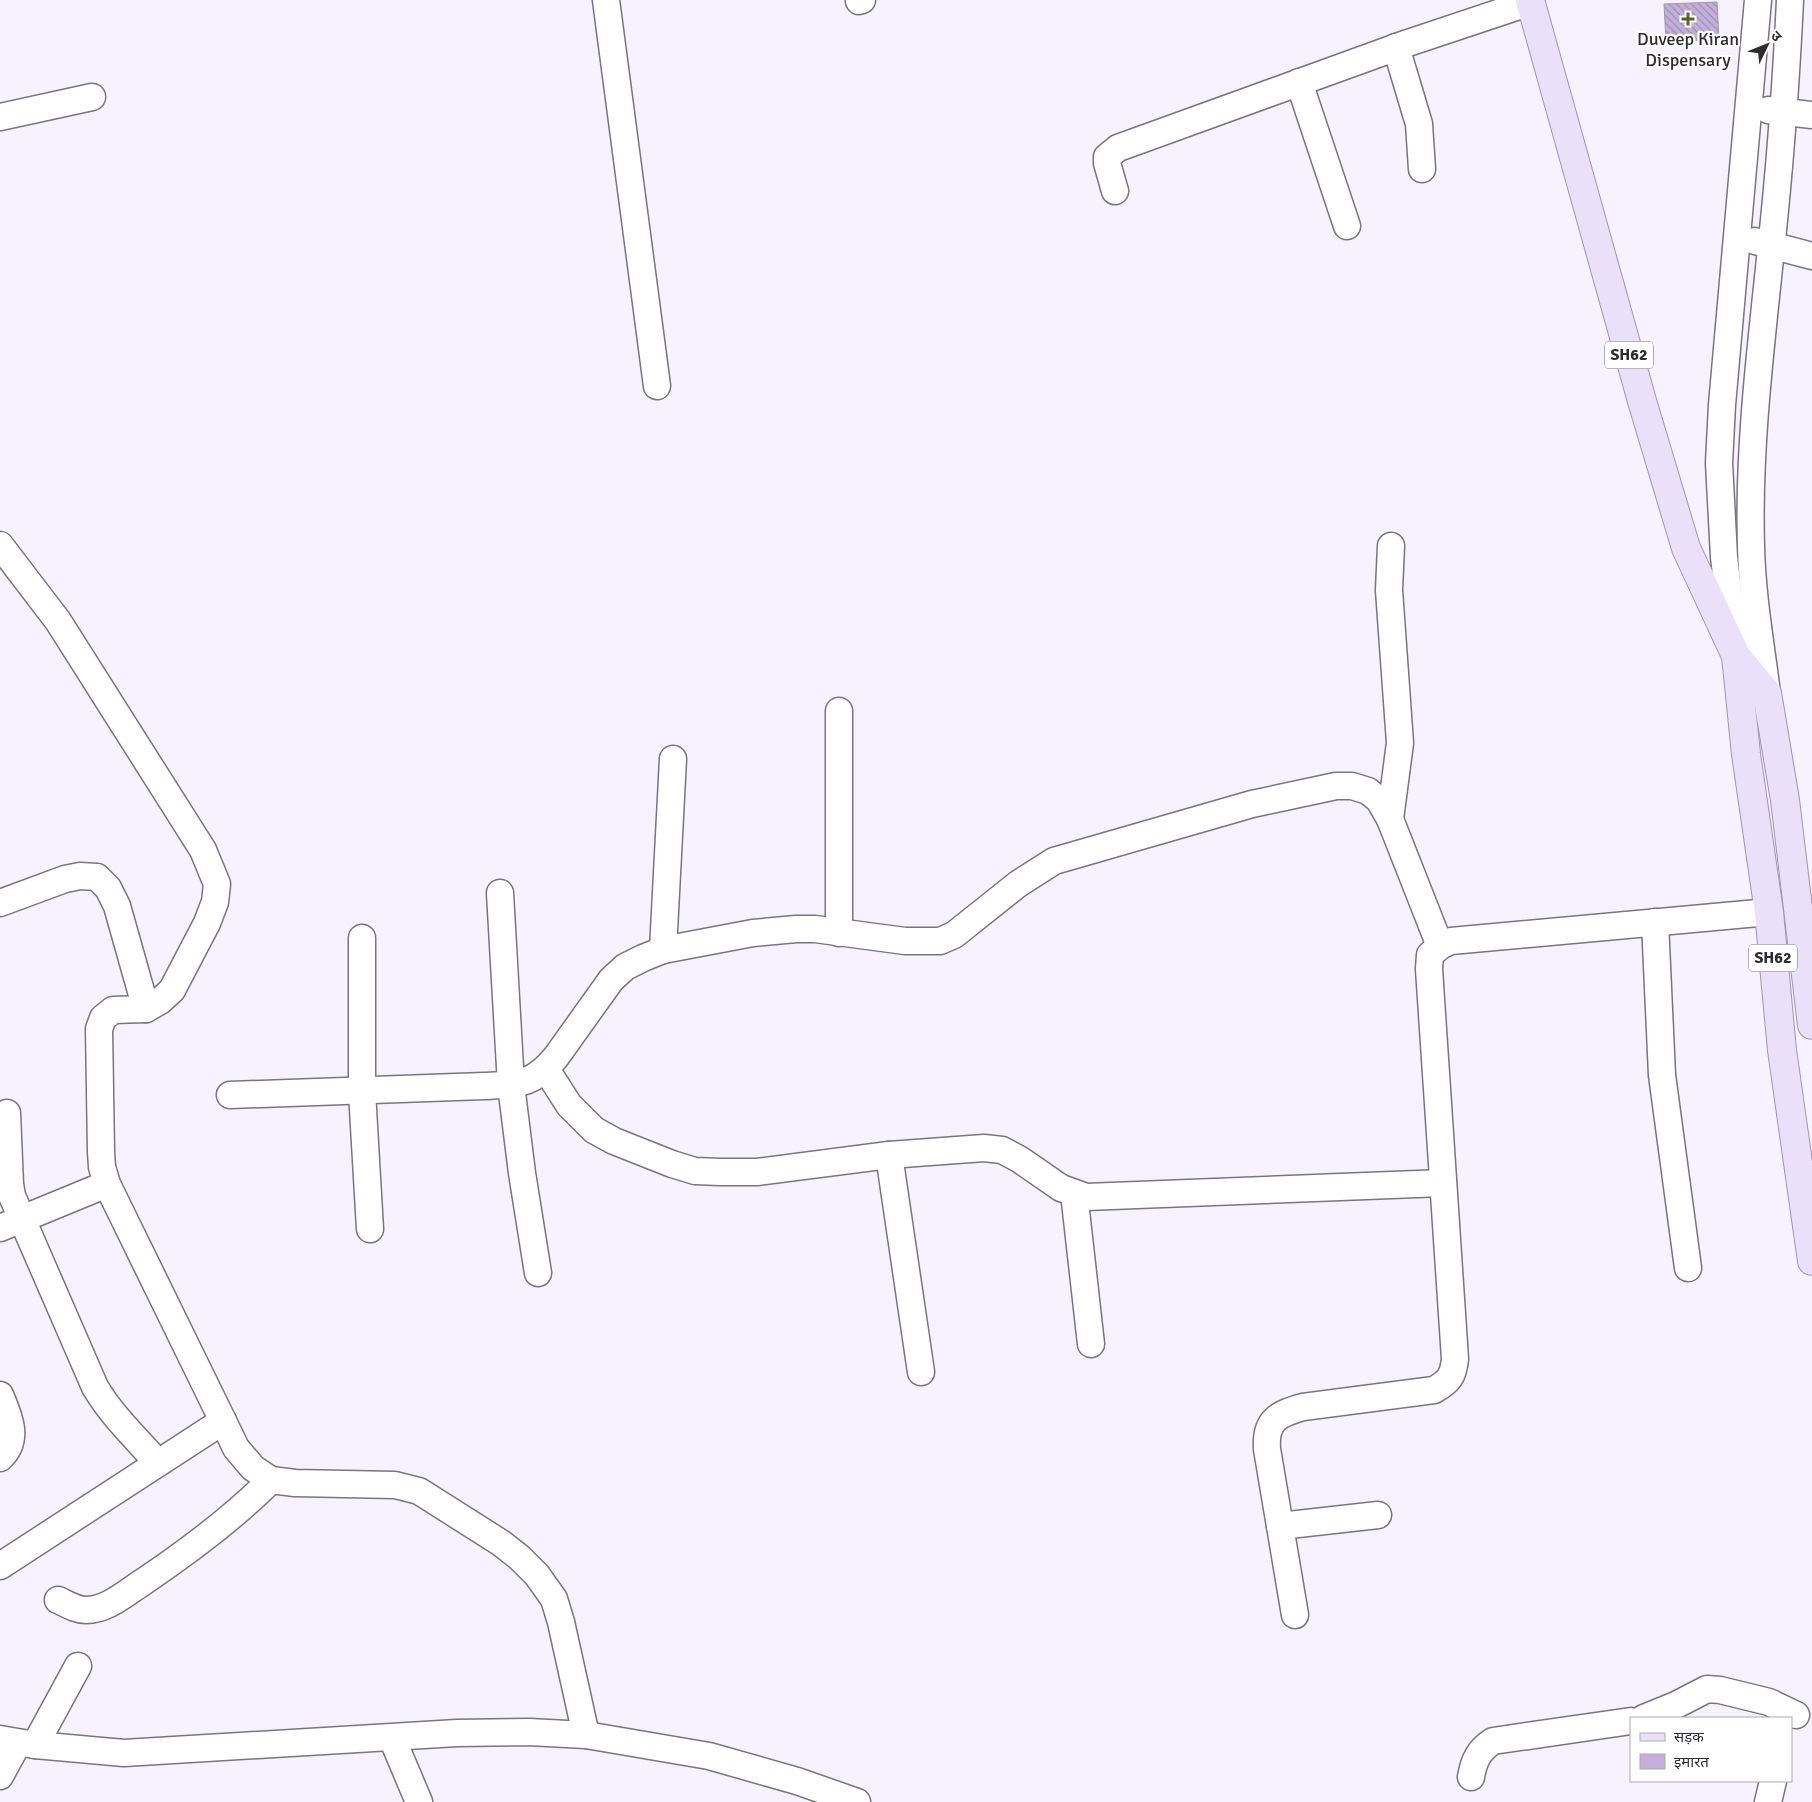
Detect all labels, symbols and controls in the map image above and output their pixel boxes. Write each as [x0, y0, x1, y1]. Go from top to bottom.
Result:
marker: Duveep Kiran Dispensary [1681, 12, 1695, 26]
north arrow [1742, 20, 1792, 70]
place label: Duveep Kiran Dispensary [1637, 28, 1739, 71]
text: उ [1767, 28, 1786, 46]
road number: SH62 [1605, 342, 1653, 368]
road number: SH62 [1749, 944, 1797, 971]
legend [1630, 1717, 1792, 1782]
text: सड़क [1674, 1728, 1704, 1746]
text: इमारत [1674, 1753, 1709, 1771]

